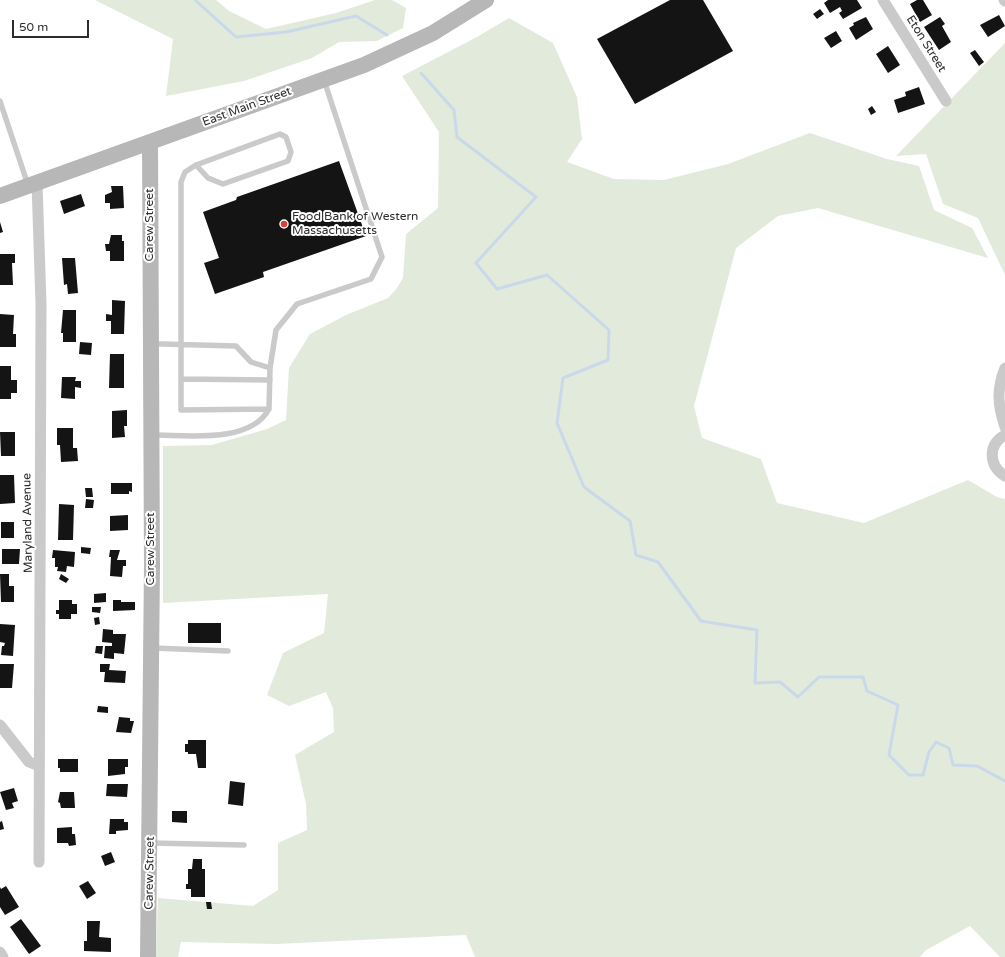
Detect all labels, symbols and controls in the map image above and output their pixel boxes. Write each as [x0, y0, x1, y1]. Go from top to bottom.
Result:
scale bar [14, 12, 91, 38]
street label: Eton Street [903, 13, 949, 75]
text: 50 m [19, 20, 48, 34]
street label: East Main Street [200, 84, 294, 130]
street label: Carew Street [143, 188, 157, 262]
place label: Food Bank of Western Massachusetts [292, 210, 418, 238]
marker: Food Bank of Western Massachusetts [279, 219, 289, 229]
street label: Maryland Avenue [20, 473, 36, 573]
street label: Carew Street [144, 512, 158, 586]
street label: Carew Street [142, 836, 158, 910]

